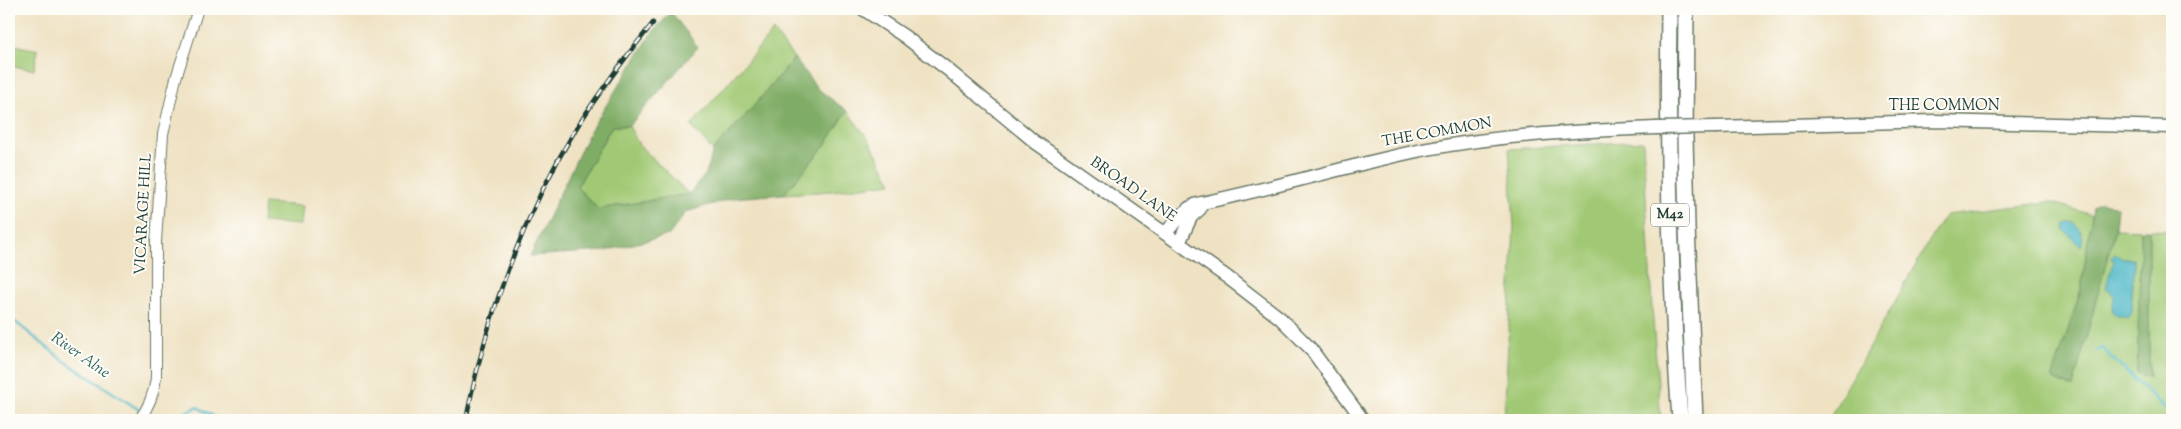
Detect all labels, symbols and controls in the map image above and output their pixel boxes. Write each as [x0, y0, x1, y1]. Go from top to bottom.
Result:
street label: THE COMMON [1888, 96, 2000, 117]
street label: THE COMMON [1380, 113, 1494, 153]
street label: VICARAGE HILL [130, 152, 158, 276]
street label: BROAD LANE [1085, 152, 1181, 228]
road number: M42 [1651, 204, 1689, 226]
water label: River Alne [46, 327, 114, 385]

